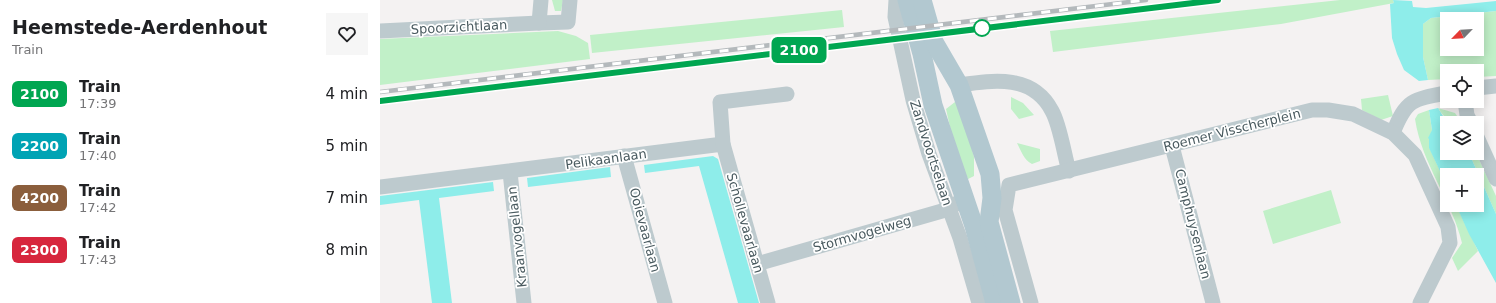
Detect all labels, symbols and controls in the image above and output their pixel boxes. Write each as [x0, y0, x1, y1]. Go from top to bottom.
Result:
north arrow [1440, 12, 1484, 56]
map controls [1440, 12, 1484, 212]
button: heart [326, 13, 368, 55]
text: Heemstede-Aerdenhout [12, 16, 267, 38]
street label: Spoorzichtlaan [410, 17, 508, 37]
unlabelled marker [973, 19, 991, 37]
line badge: 2100 [771, 37, 827, 63]
text: Train [12, 42, 43, 57]
text: 2100 [780, 42, 818, 58]
button: locate [1440, 64, 1484, 108]
text: Train [79, 78, 121, 96]
text: 4 min [325, 85, 368, 103]
text: 2100 [20, 86, 59, 102]
text: 17:39 [79, 96, 116, 111]
street label: Zandvoortselaan [907, 98, 955, 208]
street label: Roemer Visscherplein [1162, 106, 1302, 154]
button: layers [1440, 116, 1484, 160]
text: Train [79, 130, 121, 148]
text: 5 min [325, 137, 368, 155]
text: 2200 [20, 138, 59, 154]
street label: Pelikaanlaan [564, 146, 648, 172]
text: 17:40 [79, 148, 116, 163]
street label: Camphuysenlaan [1172, 167, 1214, 281]
button: + [1440, 168, 1484, 212]
street label: Schollevaarlaan [724, 171, 766, 275]
text: Train [79, 182, 121, 200]
street label: Kraanvogellaan [504, 186, 530, 288]
street label: Ooievaarlaan [627, 186, 663, 274]
text: 7 min [325, 189, 368, 207]
text: 4200 [20, 190, 59, 206]
text: 17:42 [79, 200, 116, 215]
street label: Stormvogelweg [811, 213, 913, 255]
text: Train [79, 234, 121, 252]
text: 8 min [325, 241, 368, 259]
text: 2300 [20, 242, 59, 258]
text: 17:43 [79, 252, 116, 267]

